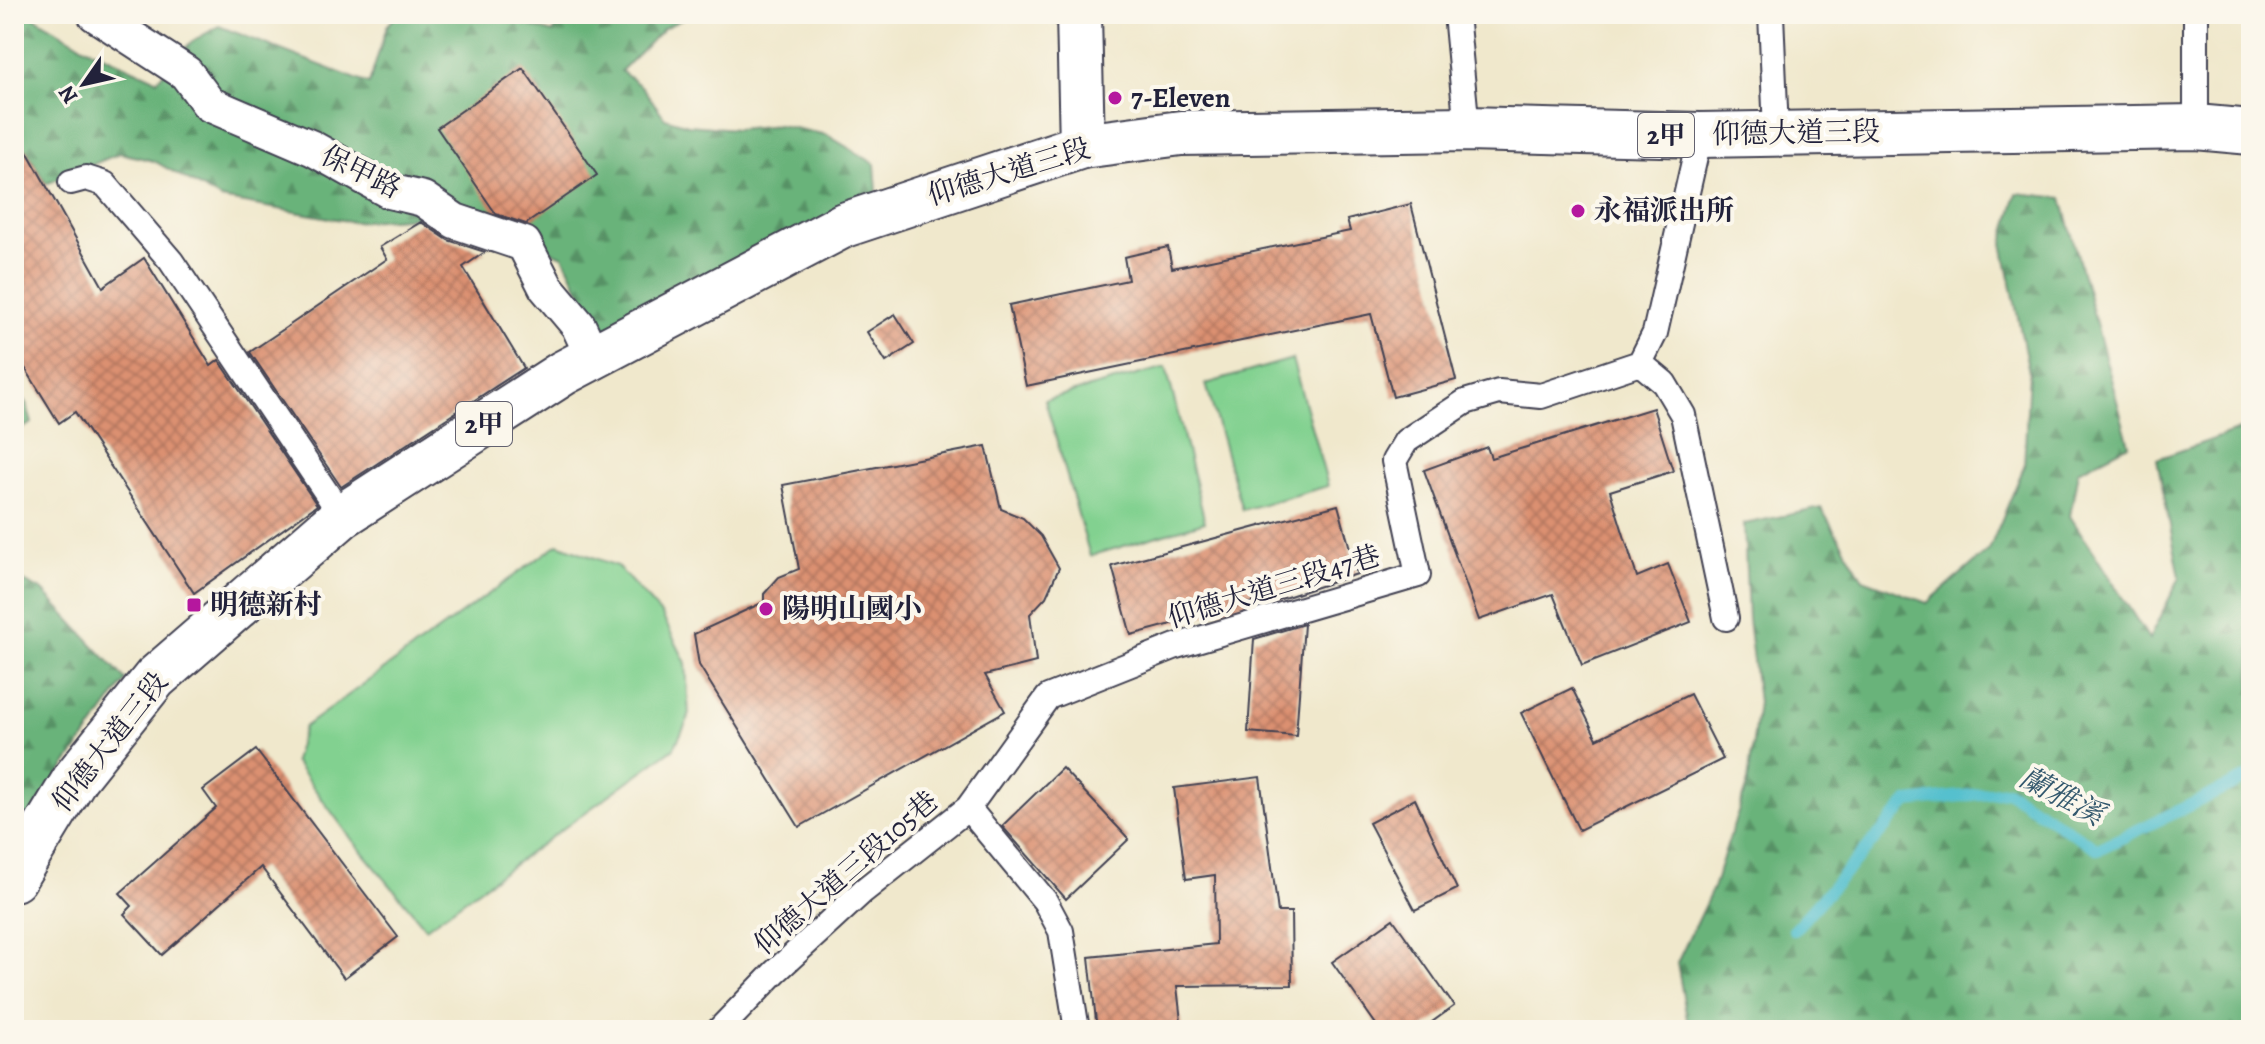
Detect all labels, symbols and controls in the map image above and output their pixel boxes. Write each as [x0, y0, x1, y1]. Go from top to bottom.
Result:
north arrow [44, 44, 124, 124]
place label: 7-Eleven [1131, 79, 1231, 117]
text: N [51, 80, 85, 110]
marker: 7-Eleven [1106, 89, 1124, 107]
road number: 2甲 [1638, 113, 1694, 157]
street label: 仰德大道三段 [1712, 113, 1880, 153]
street label: 仰德大道三段 [923, 129, 1095, 215]
street label: 保甲路 [315, 137, 407, 207]
place label: 永福派出所 [1594, 192, 1734, 230]
marker: 永福派出所 [1569, 202, 1587, 220]
road number: 2甲 [456, 402, 512, 446]
street label: 仰德大道三段47巷 [1163, 537, 1385, 637]
place label: 明德新村 [210, 586, 322, 624]
place label: 陽明山國小 [782, 590, 922, 628]
marker: 明德新村 [185, 596, 203, 614]
marker: 陽明山國小 [757, 600, 775, 618]
street label: 仰德大道三段 [43, 664, 177, 820]
water label: 蘭雅溪 [2013, 757, 2114, 836]
street label: 仰德大道三段105巷 [746, 782, 946, 964]

